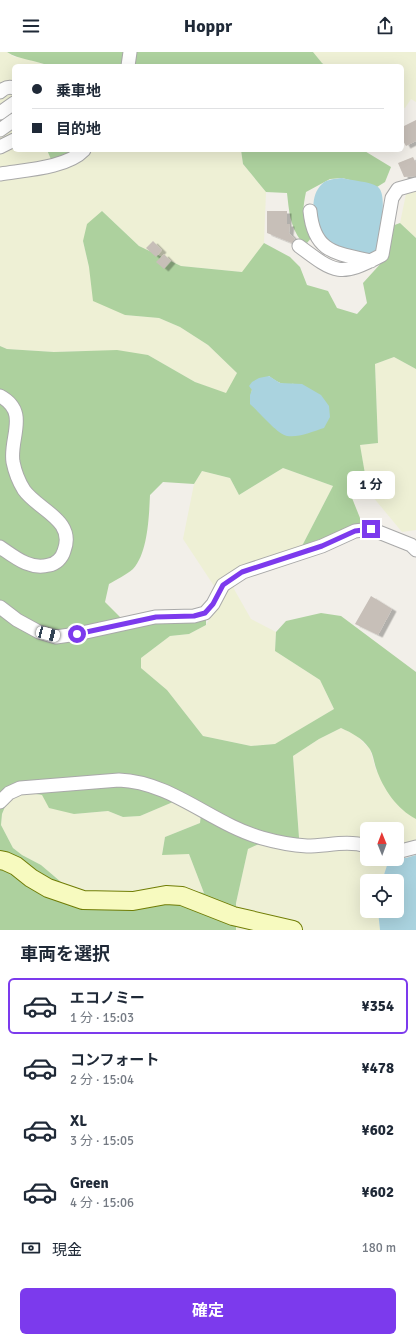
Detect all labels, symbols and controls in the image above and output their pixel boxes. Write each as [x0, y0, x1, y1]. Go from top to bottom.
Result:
icon: menu [20, 15, 42, 37]
text: Hoppr [184, 15, 232, 37]
icon: share [374, 15, 396, 37]
text: 乗車地 [56, 82, 101, 100]
text: 目的地 [56, 120, 101, 138]
callout: 1 分 [347, 471, 395, 499]
text: 1 分 [360, 477, 382, 493]
route end [362, 520, 380, 538]
car [35, 625, 61, 643]
route start [68, 625, 86, 643]
north arrow [360, 822, 404, 866]
map controls [360, 822, 404, 918]
button: locate [360, 874, 404, 918]
text: 車両を選択 [20, 943, 110, 965]
icon: car [22, 988, 58, 1024]
text: エコノミー [70, 989, 145, 1007]
text: ¥354 [362, 997, 394, 1015]
text: 1 分 · 15:03 [70, 1010, 134, 1026]
icon: car [22, 1050, 58, 1086]
text: コンフォート [70, 1051, 160, 1069]
text: ¥478 [362, 1059, 394, 1077]
text: 2 分 · 15:04 [70, 1072, 134, 1088]
icon: car [22, 1112, 58, 1148]
text: XL [70, 1112, 87, 1130]
text: ¥602 [362, 1121, 394, 1139]
text: 3 分 · 15:05 [70, 1133, 134, 1149]
icon: car [22, 1174, 58, 1210]
text: Green [70, 1174, 109, 1192]
text: ¥602 [362, 1183, 394, 1201]
text: 4 分 · 15:06 [70, 1195, 134, 1211]
icon: cash [20, 1237, 42, 1259]
text: 180 m [362, 1240, 396, 1256]
text: 現金 [52, 1241, 82, 1259]
button: 確定 [20, 1288, 396, 1334]

